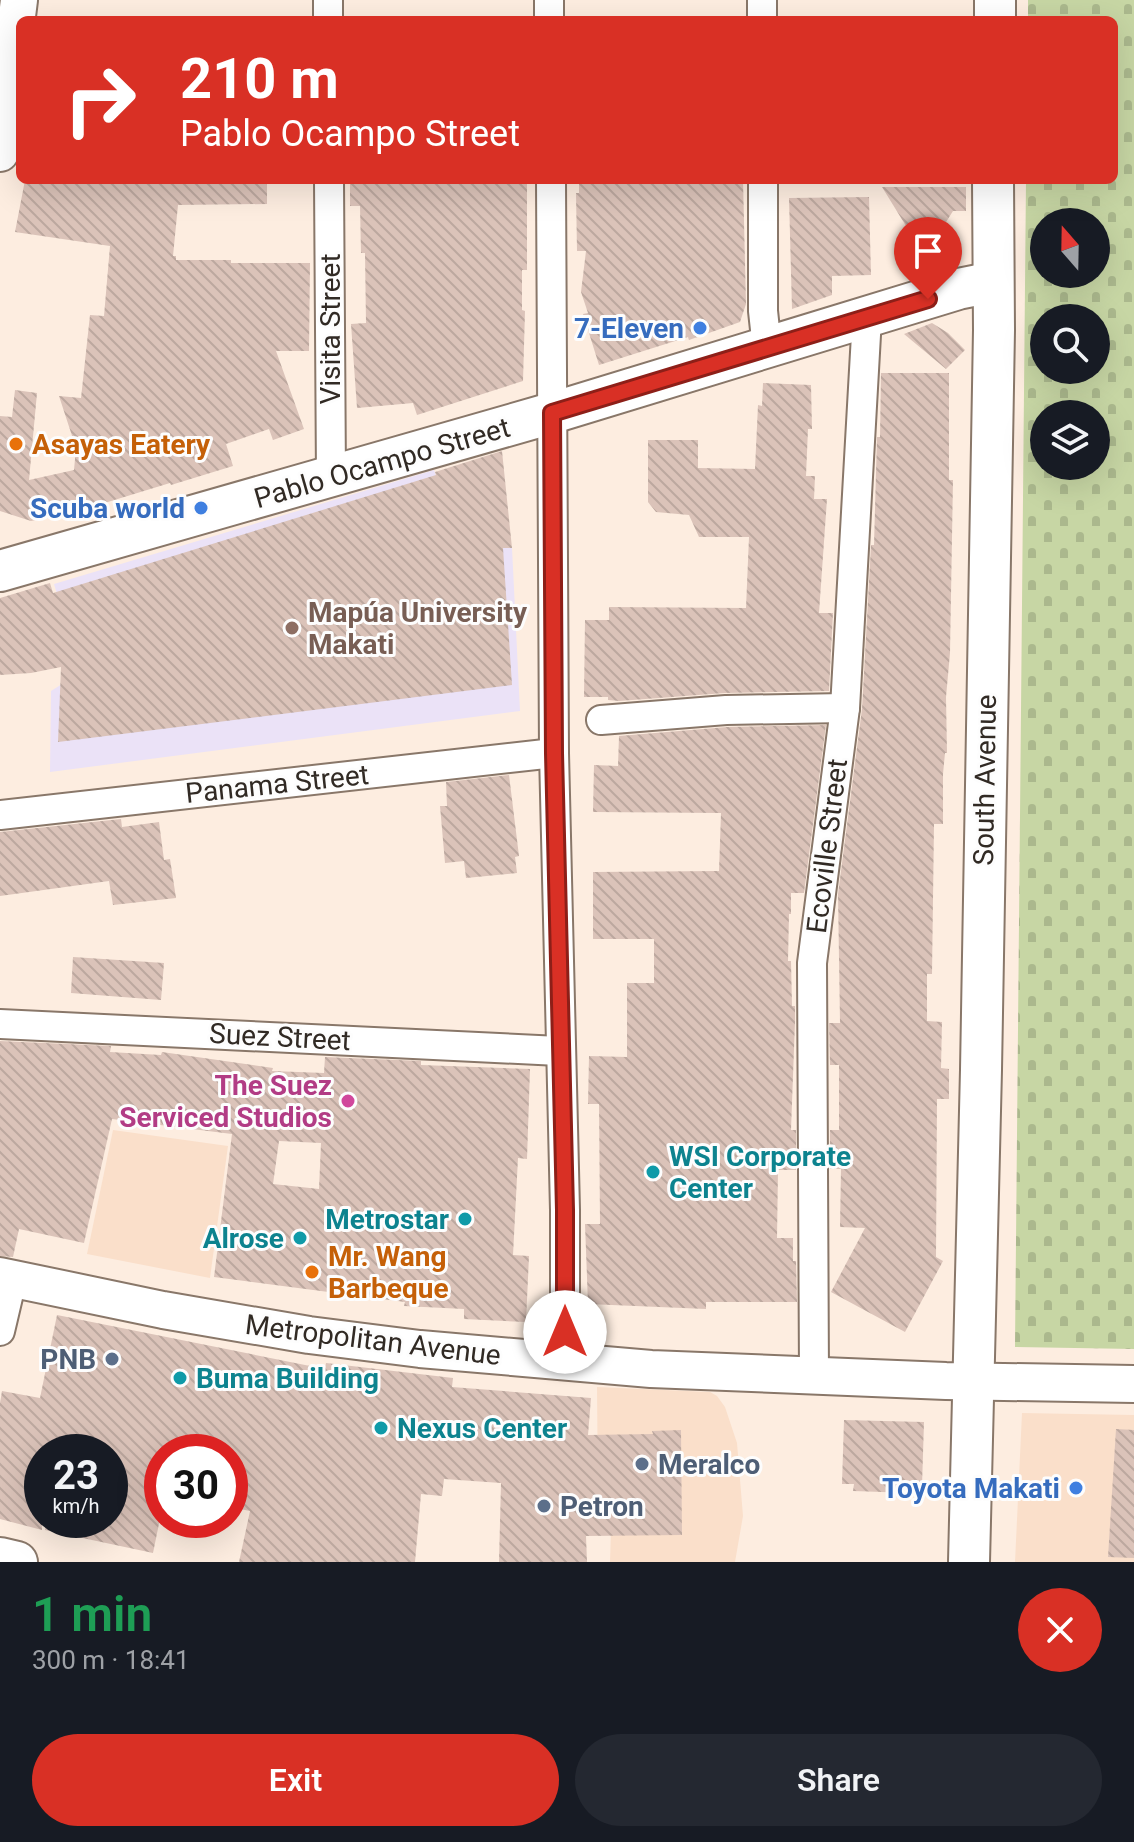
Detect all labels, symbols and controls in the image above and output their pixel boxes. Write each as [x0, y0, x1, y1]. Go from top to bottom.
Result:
text: 210 m [180, 46, 339, 112]
icon: right [48, 48, 152, 152]
text: Pablo Ocampo Street [180, 113, 520, 155]
north arrow [1030, 208, 1110, 288]
map controls [1030, 208, 1110, 480]
pin [894, 217, 962, 299]
icon: arrive [906, 229, 950, 273]
street label: Visita Street [314, 253, 347, 405]
button: search [1030, 304, 1110, 384]
place label: 7-Eleven [574, 312, 684, 345]
marker: 7-Eleven [691, 319, 709, 337]
button: layers [1030, 400, 1110, 480]
street label: Pablo Ocampo Street [250, 411, 514, 515]
place label: Asayas Eatery [32, 428, 211, 461]
marker: Asayas Eatery [7, 435, 25, 453]
place label: Scuba world [30, 492, 185, 525]
marker: Scuba world [192, 499, 210, 517]
place label: Mapúa University Makati [308, 596, 528, 661]
marker: Mapúa University Makati [283, 619, 301, 637]
street label: South Avenue [967, 694, 1003, 866]
street label: Ecoville Street [800, 757, 854, 935]
street label: Panama Street [184, 758, 370, 810]
street label: Suez Street [208, 1017, 352, 1057]
place label: The Suez Serviced Studios [119, 1069, 332, 1134]
marker: The Suez Serviced Studios [339, 1092, 357, 1110]
place label: WSI Corporate Center [669, 1140, 851, 1205]
marker: WSI Corporate Center [644, 1163, 662, 1181]
place label: Metrostar [325, 1203, 449, 1236]
marker: Metrostar [456, 1210, 474, 1228]
place label: Alrose [203, 1222, 284, 1255]
marker: Alrose [291, 1229, 309, 1247]
place label: Mr. Wang Barbeque [328, 1240, 449, 1305]
marker: Mr. Wang Barbeque [303, 1263, 321, 1281]
position arrow [523, 1290, 607, 1374]
street label: Metropolitan Avenue [243, 1308, 503, 1372]
place label: PNB [40, 1343, 96, 1376]
marker: PNB [103, 1350, 121, 1368]
place label: Buma Building [196, 1362, 379, 1395]
marker: Buma Building [171, 1369, 189, 1387]
place label: Nexus Center [397, 1412, 567, 1445]
marker: Nexus Center [372, 1419, 390, 1437]
speed limit sign: 30 [144, 1434, 248, 1538]
place label: Meralco [658, 1448, 760, 1481]
text: 23 [53, 1452, 99, 1499]
marker: Meralco [633, 1455, 651, 1473]
place label: Toyota Makati [882, 1472, 1060, 1505]
marker: Toyota Makati [1067, 1479, 1085, 1497]
place label: Petron [560, 1490, 644, 1523]
text: km/h [53, 1494, 99, 1518]
marker: Petron [535, 1497, 553, 1515]
text: 1 min [32, 1586, 152, 1643]
button: close [1018, 1588, 1102, 1672]
text: 300 m · 18:41 [32, 1645, 190, 1675]
button: Exit [32, 1734, 559, 1826]
button: Share [575, 1734, 1102, 1826]

